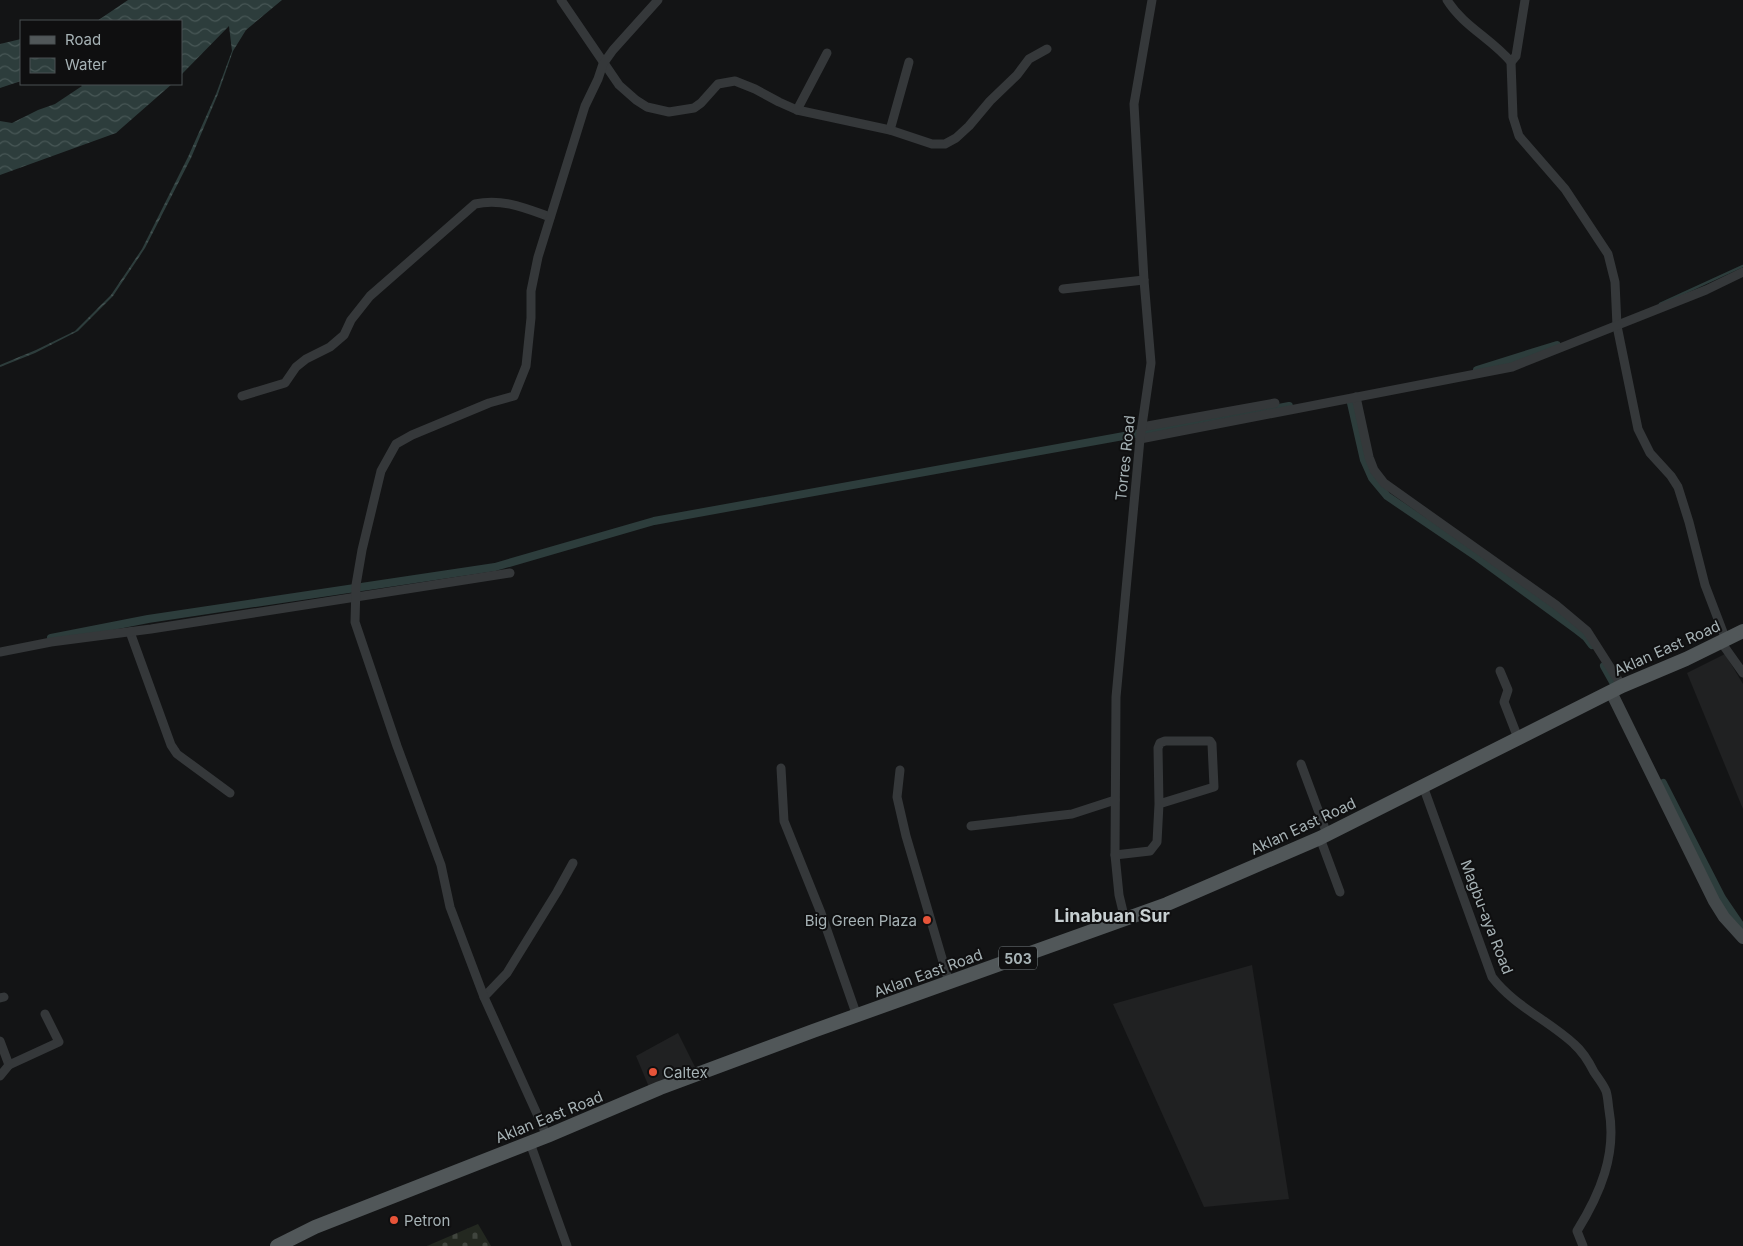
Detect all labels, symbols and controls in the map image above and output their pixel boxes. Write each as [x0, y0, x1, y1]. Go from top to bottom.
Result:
legend [20, 20, 182, 85]
text: Road [65, 30, 101, 49]
text: Water [65, 55, 107, 74]
street label: Torres Road [1111, 414, 1139, 502]
street label: Aklan East Road [1611, 616, 1723, 680]
street label: Aklan East Road [1247, 793, 1359, 859]
street label: Magbu-aya Road [1456, 857, 1518, 977]
district label: Linabuan Sur [1054, 905, 1170, 926]
place label: Big Green Plaza [805, 911, 917, 930]
marker: Big Green Plaza [921, 914, 933, 926]
street label: Aklan East Road [871, 945, 985, 1001]
road number: 503 [999, 946, 1037, 970]
place label: Caltex [663, 1063, 708, 1082]
marker: Caltex [647, 1066, 659, 1078]
street label: Aklan East Road [492, 1087, 606, 1147]
place label: Petron [404, 1211, 450, 1230]
marker: Petron [388, 1214, 400, 1226]

